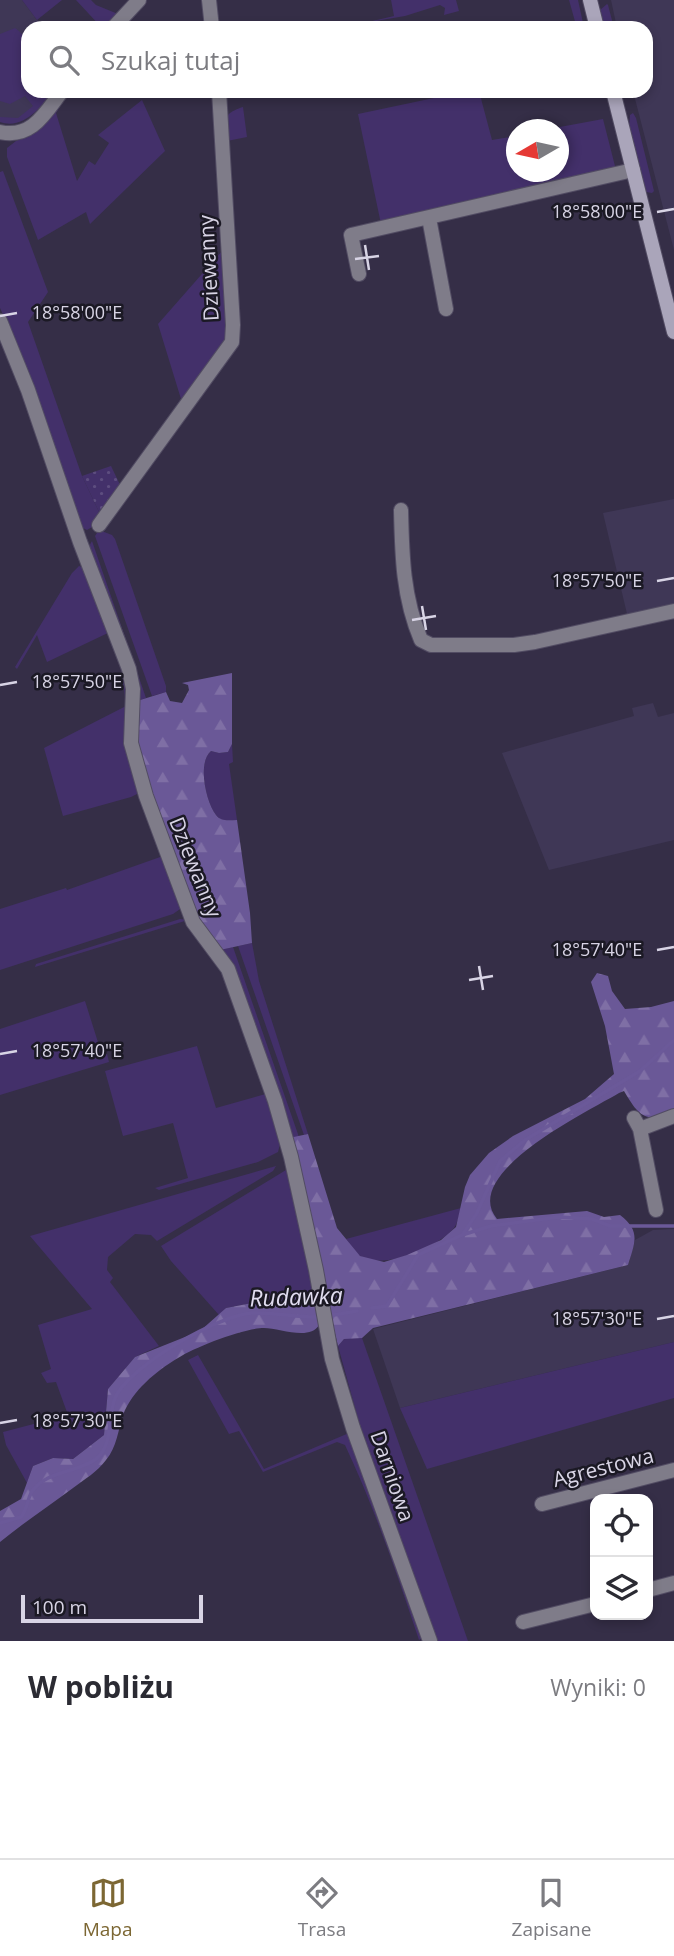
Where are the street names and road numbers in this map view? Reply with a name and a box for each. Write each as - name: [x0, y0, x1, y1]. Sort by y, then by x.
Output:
- street label: Dziewanny: [191, 214, 225, 322]
- street label: Dziewanny: [163, 812, 229, 922]
- street label: Darniowa: [364, 1427, 422, 1525]
- street label: Agrestowa: [550, 1441, 656, 1493]

